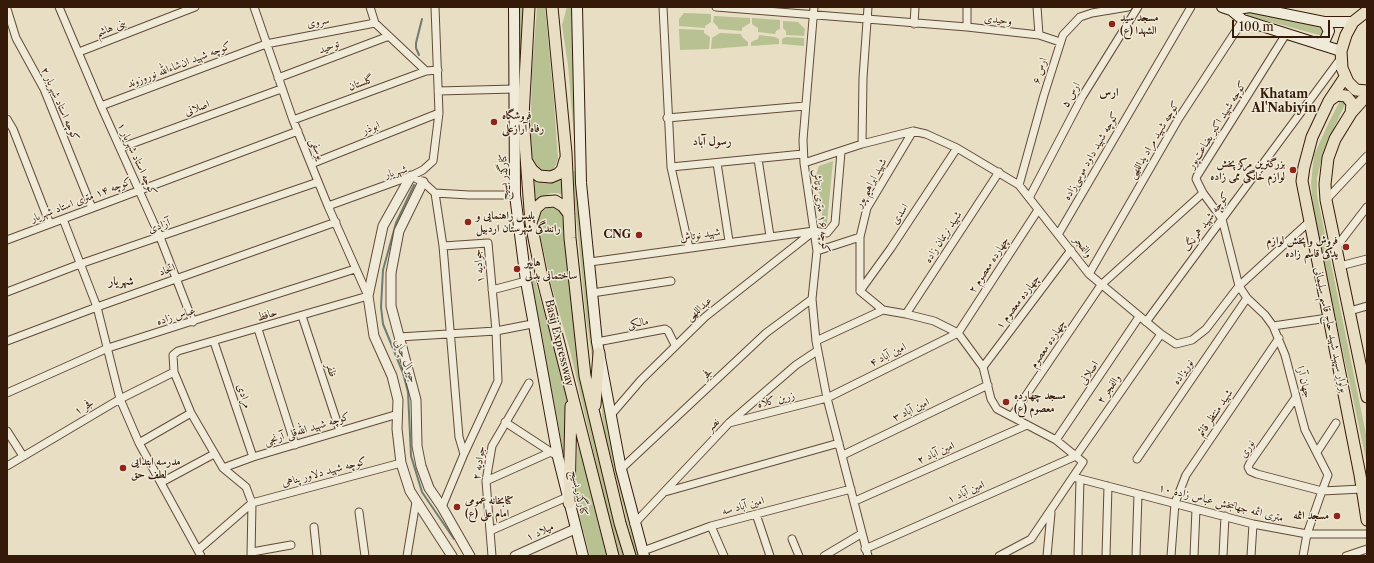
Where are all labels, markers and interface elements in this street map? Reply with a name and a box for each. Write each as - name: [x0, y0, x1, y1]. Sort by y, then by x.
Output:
- place label: مسجد سید الشهدا (ع): [1120, 11, 1158, 37]
- street label: وحیدی: [983, 12, 1013, 28]
- scale bar: [1234, 12, 1332, 38]
- street label: سروی: [306, 13, 330, 31]
- street label: بنی هاشم: [94, 16, 128, 40]
- marker: مسجد سید الشهدا (ع): [1107, 19, 1117, 29]
- text: 100 m: [1239, 19, 1274, 34]
- street label: توحید: [317, 37, 341, 57]
- street label: کوچه شهید ان‌شاءالله نوروزوند: [125, 39, 233, 91]
- street label: ارس ۶: [1030, 56, 1050, 86]
- street label: کوچه استاد شهریار ۲: [38, 65, 82, 143]
- street label: گلستان: [346, 72, 376, 94]
- street label: کوچه شهید اکبر بضاعت‌پور: [1185, 79, 1249, 171]
- street label: ارس ۵: [1059, 80, 1083, 110]
- district label: ارس: [1099, 86, 1119, 100]
- district label: Khatam Al'Nabiyin: [1251, 88, 1317, 116]
- street label: اصلانی: [183, 97, 211, 119]
- street label: کوچه شهید مراد یداللهی: [1126, 99, 1182, 181]
- place label: فروشگاه رفاه آرازعلی: [502, 109, 544, 135]
- street label: کوچه شهید داود موسی‌زاده: [1060, 110, 1122, 202]
- marker: فروشگاه رفاه آرازعلی: [489, 117, 499, 127]
- street label: ابوذر: [360, 119, 382, 137]
- street label: کوچه استاد شهریار ۱: [114, 120, 160, 198]
- district label: رسول آباد: [692, 135, 732, 149]
- street label: یوسفی: [307, 136, 327, 162]
- street label: کنارگذر بسیج: [497, 153, 511, 201]
- street label: شهید ابراهیم پور: [852, 156, 890, 210]
- place label: بزرگترین مرکز پخش لوازم خانگی ممی زاده: [1210, 157, 1285, 183]
- street label: شهریار: [383, 163, 409, 181]
- marker: بزرگترین مرکز پخش لوازم خانگی ممی زاده: [1288, 165, 1298, 175]
- street label: کوچه ۱۶ متری نوتاش: [809, 169, 833, 253]
- street label: کوچه ۱۴ متری استاد شهریار: [29, 175, 133, 225]
- street label: کوچه شهید همرنگ: [1180, 190, 1232, 254]
- street label: اسدی: [888, 201, 912, 227]
- place label: پلیس راهنمایی و رانندگی شهرستان اردبیل: [476, 209, 561, 235]
- street label: شهید نریمان زاده: [921, 209, 965, 265]
- street label: آزادی: [146, 216, 172, 236]
- marker: پلیس راهنمایی و رانندگی شهرستان اردبیل: [463, 217, 473, 227]
- street label: شهید نوتاش: [679, 225, 721, 245]
- place label: CNG: [603, 228, 631, 242]
- marker: CNG: [634, 230, 644, 240]
- street label: چهارده معصوم ۲: [966, 234, 1012, 296]
- street label: والفجر: [1071, 234, 1095, 260]
- place label: فروش و پخش لوازم یدکی قاسم زاده: [1267, 234, 1338, 260]
- marker: فروش و پخش لوازم یدکی قاسم زاده: [1341, 242, 1351, 252]
- street label: جوادیه ۱: [471, 248, 487, 284]
- place label: هایپر ساختمانی بدلی: [525, 256, 577, 282]
- street label: اتحاد: [157, 261, 177, 279]
- marker: هایپر ساختمانی بدلی: [512, 264, 522, 274]
- street label: بولوار سپهبد شهید حاج قاسم سلیمانی: [1311, 266, 1351, 394]
- street label: چهارده معصوم ۱: [993, 272, 1043, 332]
- district label: شهریار: [108, 275, 134, 289]
- street label: عبداللهی: [683, 294, 715, 324]
- street label: Basij Expressway: [542, 298, 576, 388]
- street label: عباس زاده: [155, 304, 197, 328]
- street label: حافظ: [255, 306, 279, 324]
- street label: مالکی: [626, 315, 650, 331]
- street label: چهارده معصوم: [1027, 317, 1069, 371]
- water label: جیرال چایی: [391, 337, 421, 385]
- street label: ۴ امین آباد: [868, 340, 908, 370]
- street label: نوریزاده: [1170, 357, 1196, 387]
- street label: اصلانی: [1076, 359, 1102, 387]
- street label: ظفر: [323, 361, 339, 379]
- street label: فجر: [698, 365, 716, 383]
- street label: جهان آرا: [1294, 365, 1314, 399]
- street label: والفجر ۲: [1094, 372, 1124, 406]
- street label: مرادی: [234, 382, 254, 410]
- street label: شهید منتظر قائم: [1194, 387, 1236, 439]
- street label: زرین کلاه: [756, 389, 796, 411]
- place label: مسجد چهارده معصوم (ع): [1014, 389, 1066, 415]
- street label: ۳ امین آباد: [890, 395, 932, 425]
- street label: فجر ۱: [72, 396, 96, 418]
- marker: مسجد چهارده معصوم (ع): [1001, 397, 1011, 407]
- street label: کوچه شهید الله‌قلی آرنجی: [263, 410, 351, 448]
- street label: نصر: [703, 415, 723, 435]
- street label: نوری: [1236, 438, 1258, 460]
- street label: ۲ امین آباد: [915, 439, 957, 467]
- street label: جوادیه ۲: [470, 445, 488, 481]
- street label: کوچه شهید دلاور پناهی: [280, 454, 368, 490]
- place label: مدرسه ابتدایی لطف حق: [131, 455, 181, 481]
- marker: مدرسه ابتدایی لطف حق: [118, 463, 128, 473]
- street label: کنارگذر بسیج: [567, 469, 591, 517]
- street label: ۱ امین آباد: [945, 478, 987, 506]
- street label: ۱۰ متری ائمه جهانبخش عباس زاده: [1157, 481, 1285, 525]
- place label: کتابخانه عمومی امام علی (ع): [465, 494, 513, 520]
- street label: امین آباد سه: [720, 494, 766, 518]
- marker: کتابخانه عمومی امام علی (ع): [452, 502, 462, 512]
- place label: مسجد ائمه: [1293, 509, 1329, 523]
- marker: مسجد ائمه: [1332, 511, 1342, 521]
- street label: میلاد ۱: [524, 520, 556, 544]

